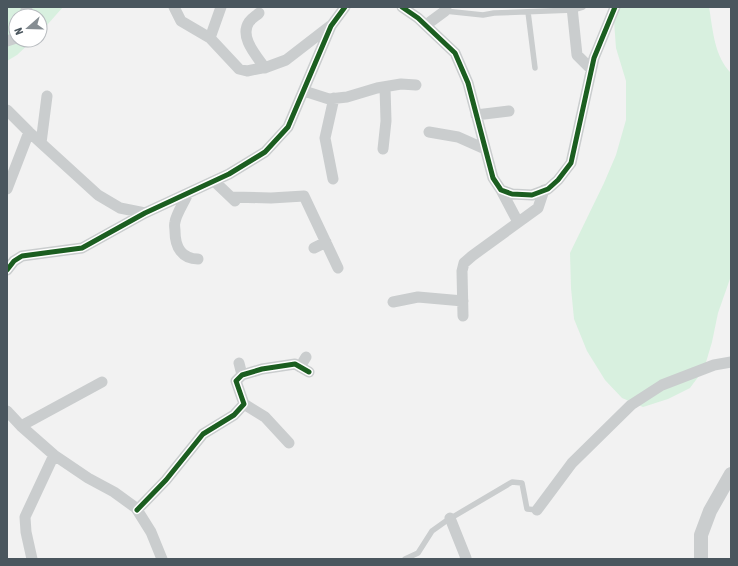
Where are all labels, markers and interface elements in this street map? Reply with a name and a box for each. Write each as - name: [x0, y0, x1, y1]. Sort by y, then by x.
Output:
- north arrow: [8, 8, 48, 48]
- text: N: [12, 26, 25, 37]

